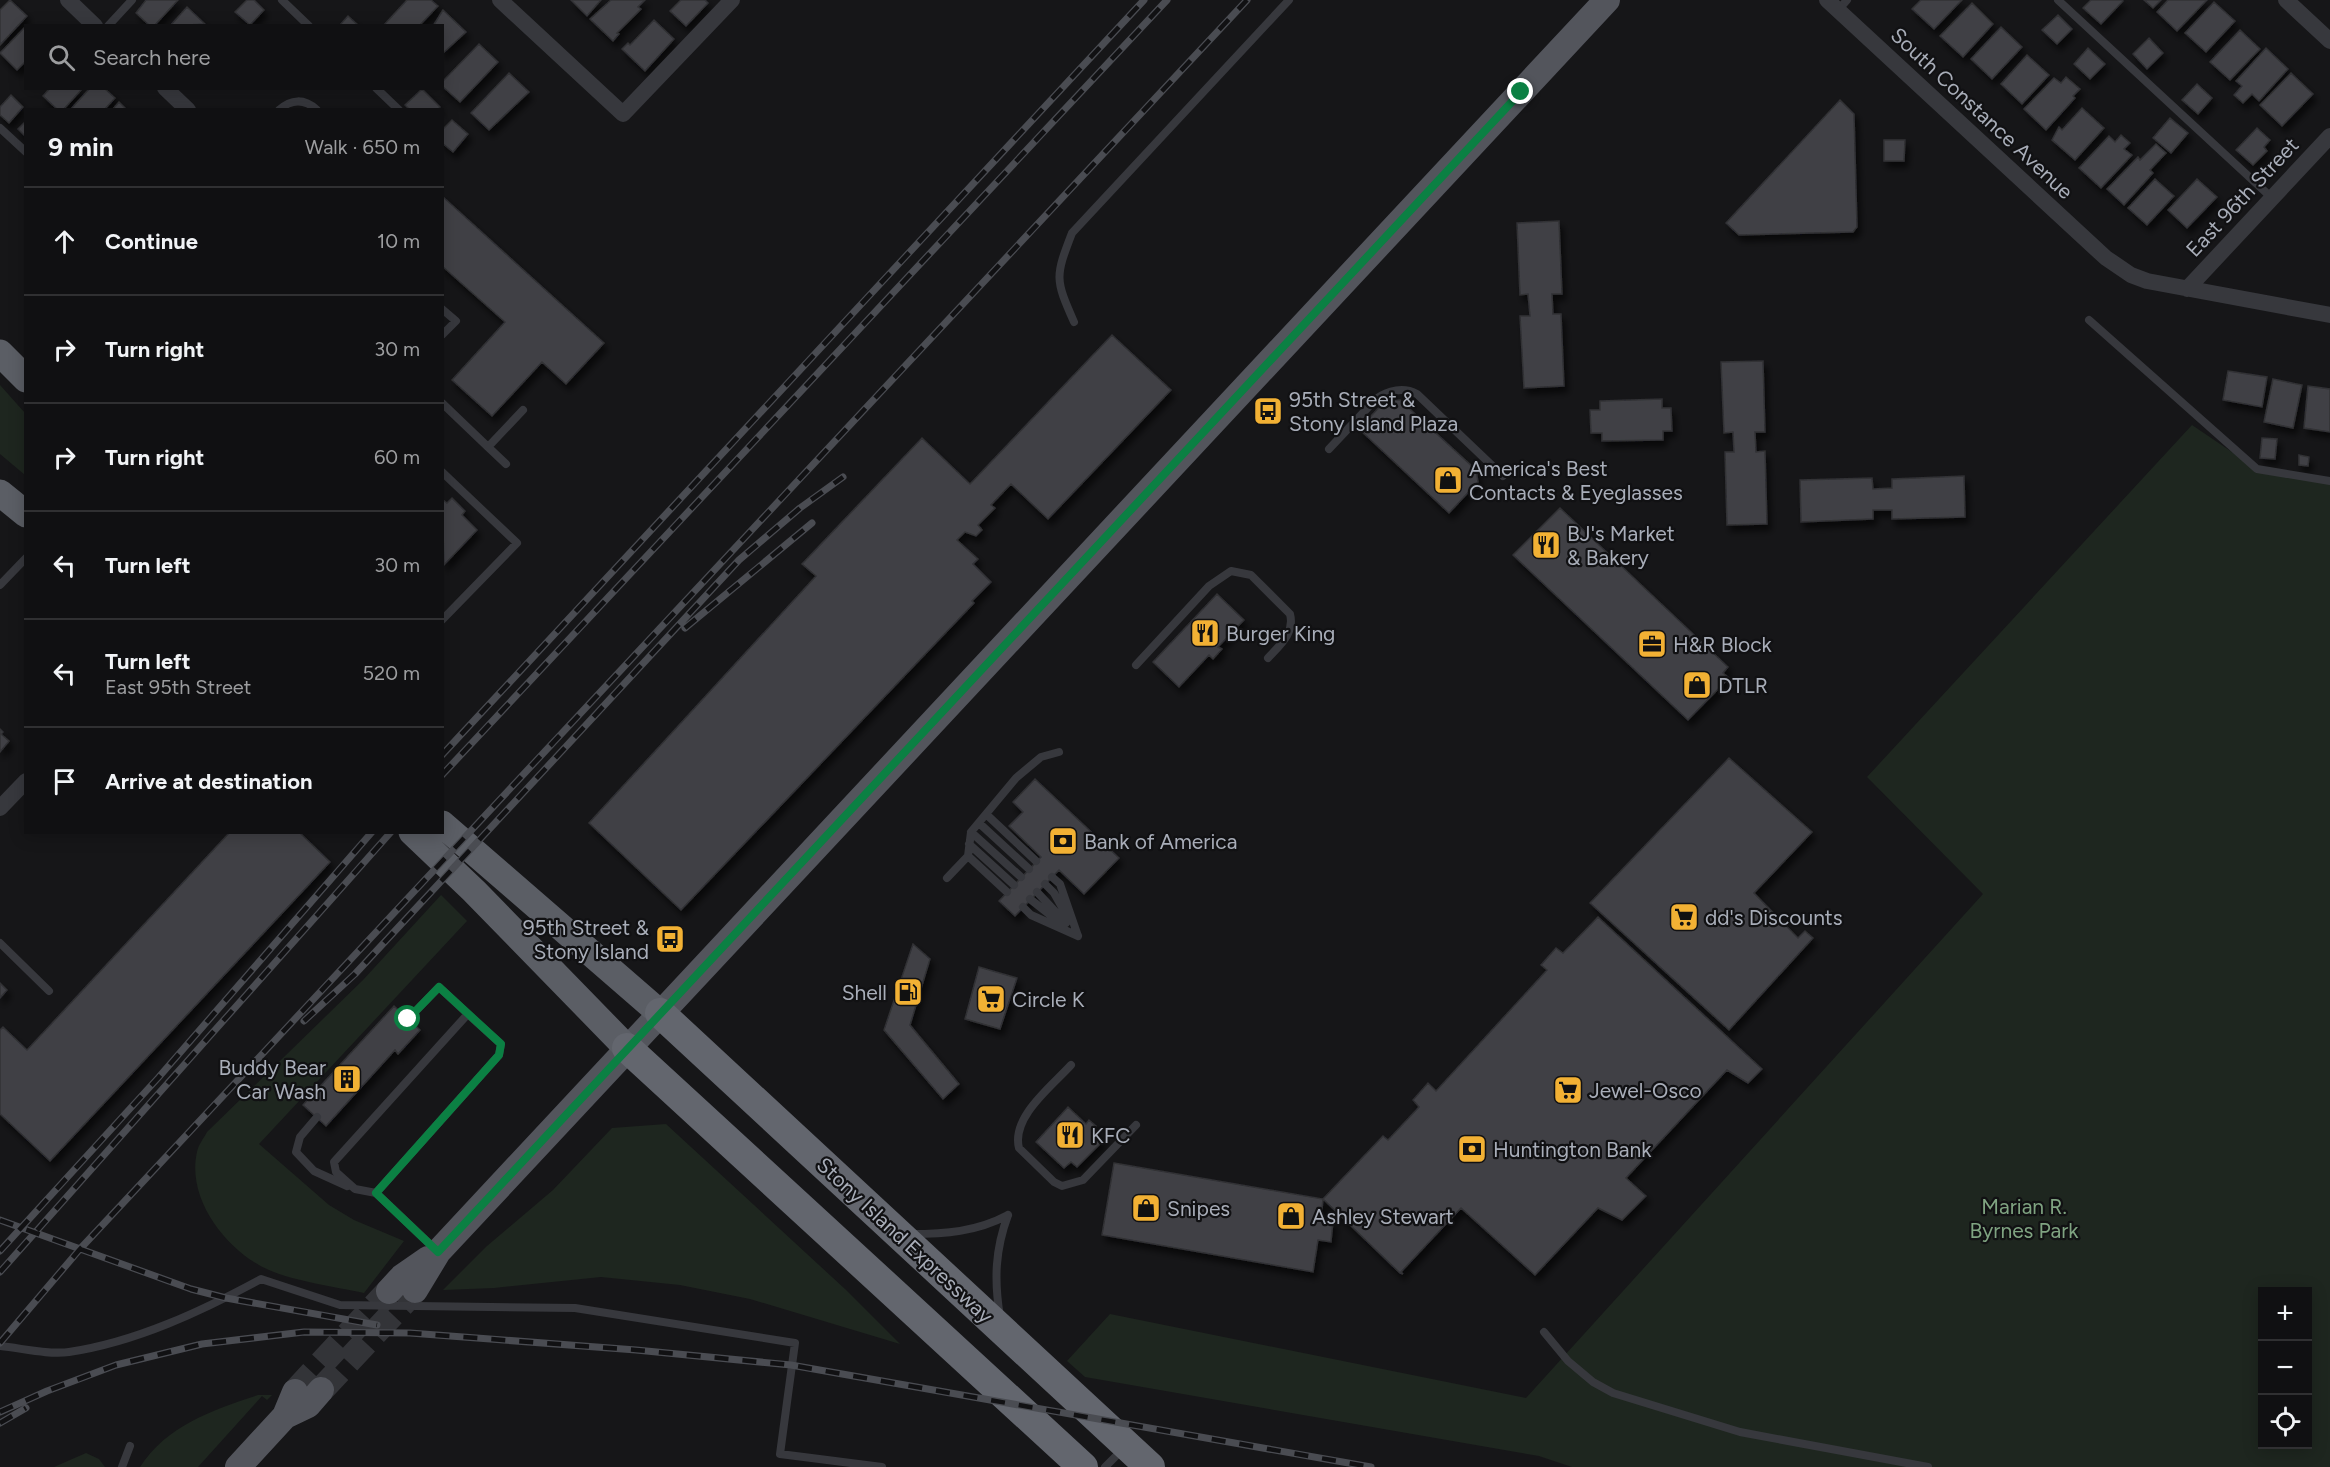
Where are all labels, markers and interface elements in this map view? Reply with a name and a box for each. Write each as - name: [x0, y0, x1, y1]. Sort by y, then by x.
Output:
- street label: South Constance Avenue: [1886, 22, 2078, 204]
- search box: [24, 24, 444, 90]
- icon: search: [45, 41, 78, 74]
- text: Search here: [93, 44, 211, 71]
- route end: [1507, 78, 1533, 104]
- text: 9 min: [48, 131, 114, 163]
- street label: East 96th Street: [2181, 132, 2304, 262]
- text: Walk · 650 m: [305, 135, 420, 159]
- icon: ahead: [48, 225, 81, 258]
- text: Continue: [105, 228, 198, 255]
- text: 10 m: [377, 229, 420, 253]
- icon: right: [48, 333, 81, 366]
- text: Turn right: [105, 336, 204, 363]
- text: 30 m: [374, 337, 420, 361]
- place label: 95th Street & Stony Island Plaza: [1289, 387, 1458, 436]
- bus stop icon: 95th Street & Stony Island Plaza: [1252, 395, 1284, 427]
- icon: right: [48, 441, 81, 474]
- text: Turn right: [105, 444, 204, 471]
- text: 60 m: [374, 445, 420, 469]
- place label: America's Best Contacts & Eyeglasses: [1469, 456, 1683, 505]
- shop icon: America's Best Contacts & Eyeglasses: [1432, 464, 1464, 496]
- place label: BJ's Market & Bakery: [1567, 521, 1675, 570]
- restaurant icon: BJ's Market & Bakery: [1530, 529, 1562, 561]
- icon: left: [48, 549, 81, 582]
- text: Turn left: [105, 552, 191, 579]
- text: 30 m: [374, 553, 420, 577]
- restaurant icon: Burger King: [1189, 617, 1221, 649]
- place label: Burger King: [1226, 621, 1335, 646]
- office icon: H&R Block: [1636, 628, 1668, 660]
- place label: H&R Block: [1673, 632, 1773, 657]
- text: Turn left: [105, 648, 191, 675]
- icon: left: [48, 657, 81, 690]
- text: 520 m: [363, 661, 420, 685]
- shop icon: DTLR: [1681, 669, 1713, 701]
- place label: DTLR: [1718, 673, 1768, 698]
- text: East 95th Street: [105, 675, 251, 699]
- icon: arrive: [48, 765, 81, 798]
- text: Arrive at destination: [105, 768, 313, 795]
- bank icon: Bank of America: [1047, 825, 1079, 857]
- place label: Bank of America: [1084, 829, 1237, 854]
- supermarket icon: dd's Discounts: [1668, 901, 1700, 933]
- place label: dd's Discounts: [1705, 905, 1843, 930]
- place label: 95th Street & Stony Island: [523, 915, 649, 964]
- bus stop icon: 95th Street & Stony Island: [654, 923, 686, 955]
- fuel station icon: Shell: [892, 976, 924, 1008]
- place label: Shell: [842, 980, 887, 1005]
- supermarket icon: Circle K: [975, 983, 1007, 1015]
- place label: Circle K: [1012, 987, 1085, 1012]
- route start: [394, 1005, 420, 1031]
- place label: Buddy Bear Car Wash: [219, 1055, 326, 1104]
- building icon: Buddy Bear Car Wash: [331, 1063, 363, 1095]
- supermarket icon: Jewel-Osco: [1552, 1074, 1584, 1106]
- place label: Jewel-Osco: [1589, 1078, 1702, 1103]
- restaurant icon: KFC: [1054, 1119, 1086, 1151]
- place label: KFC: [1091, 1123, 1130, 1148]
- bank icon: Huntington Bank: [1456, 1133, 1488, 1165]
- place label: Huntington Bank: [1493, 1137, 1652, 1162]
- street label: Stony Island Expressway: [812, 1152, 998, 1328]
- shop icon: Snipes: [1130, 1192, 1162, 1224]
- park label: Marian R. Byrnes Park: [1969, 1194, 2079, 1243]
- place label: Snipes: [1167, 1196, 1230, 1221]
- shop icon: Ashley Stewart: [1275, 1200, 1307, 1232]
- place label: Ashley Stewart: [1312, 1204, 1454, 1229]
- map controls: [2258, 1287, 2312, 1449]
- button: +: [2258, 1287, 2312, 1341]
- button: −: [2258, 1341, 2312, 1395]
- button: locate: [2258, 1395, 2312, 1449]

